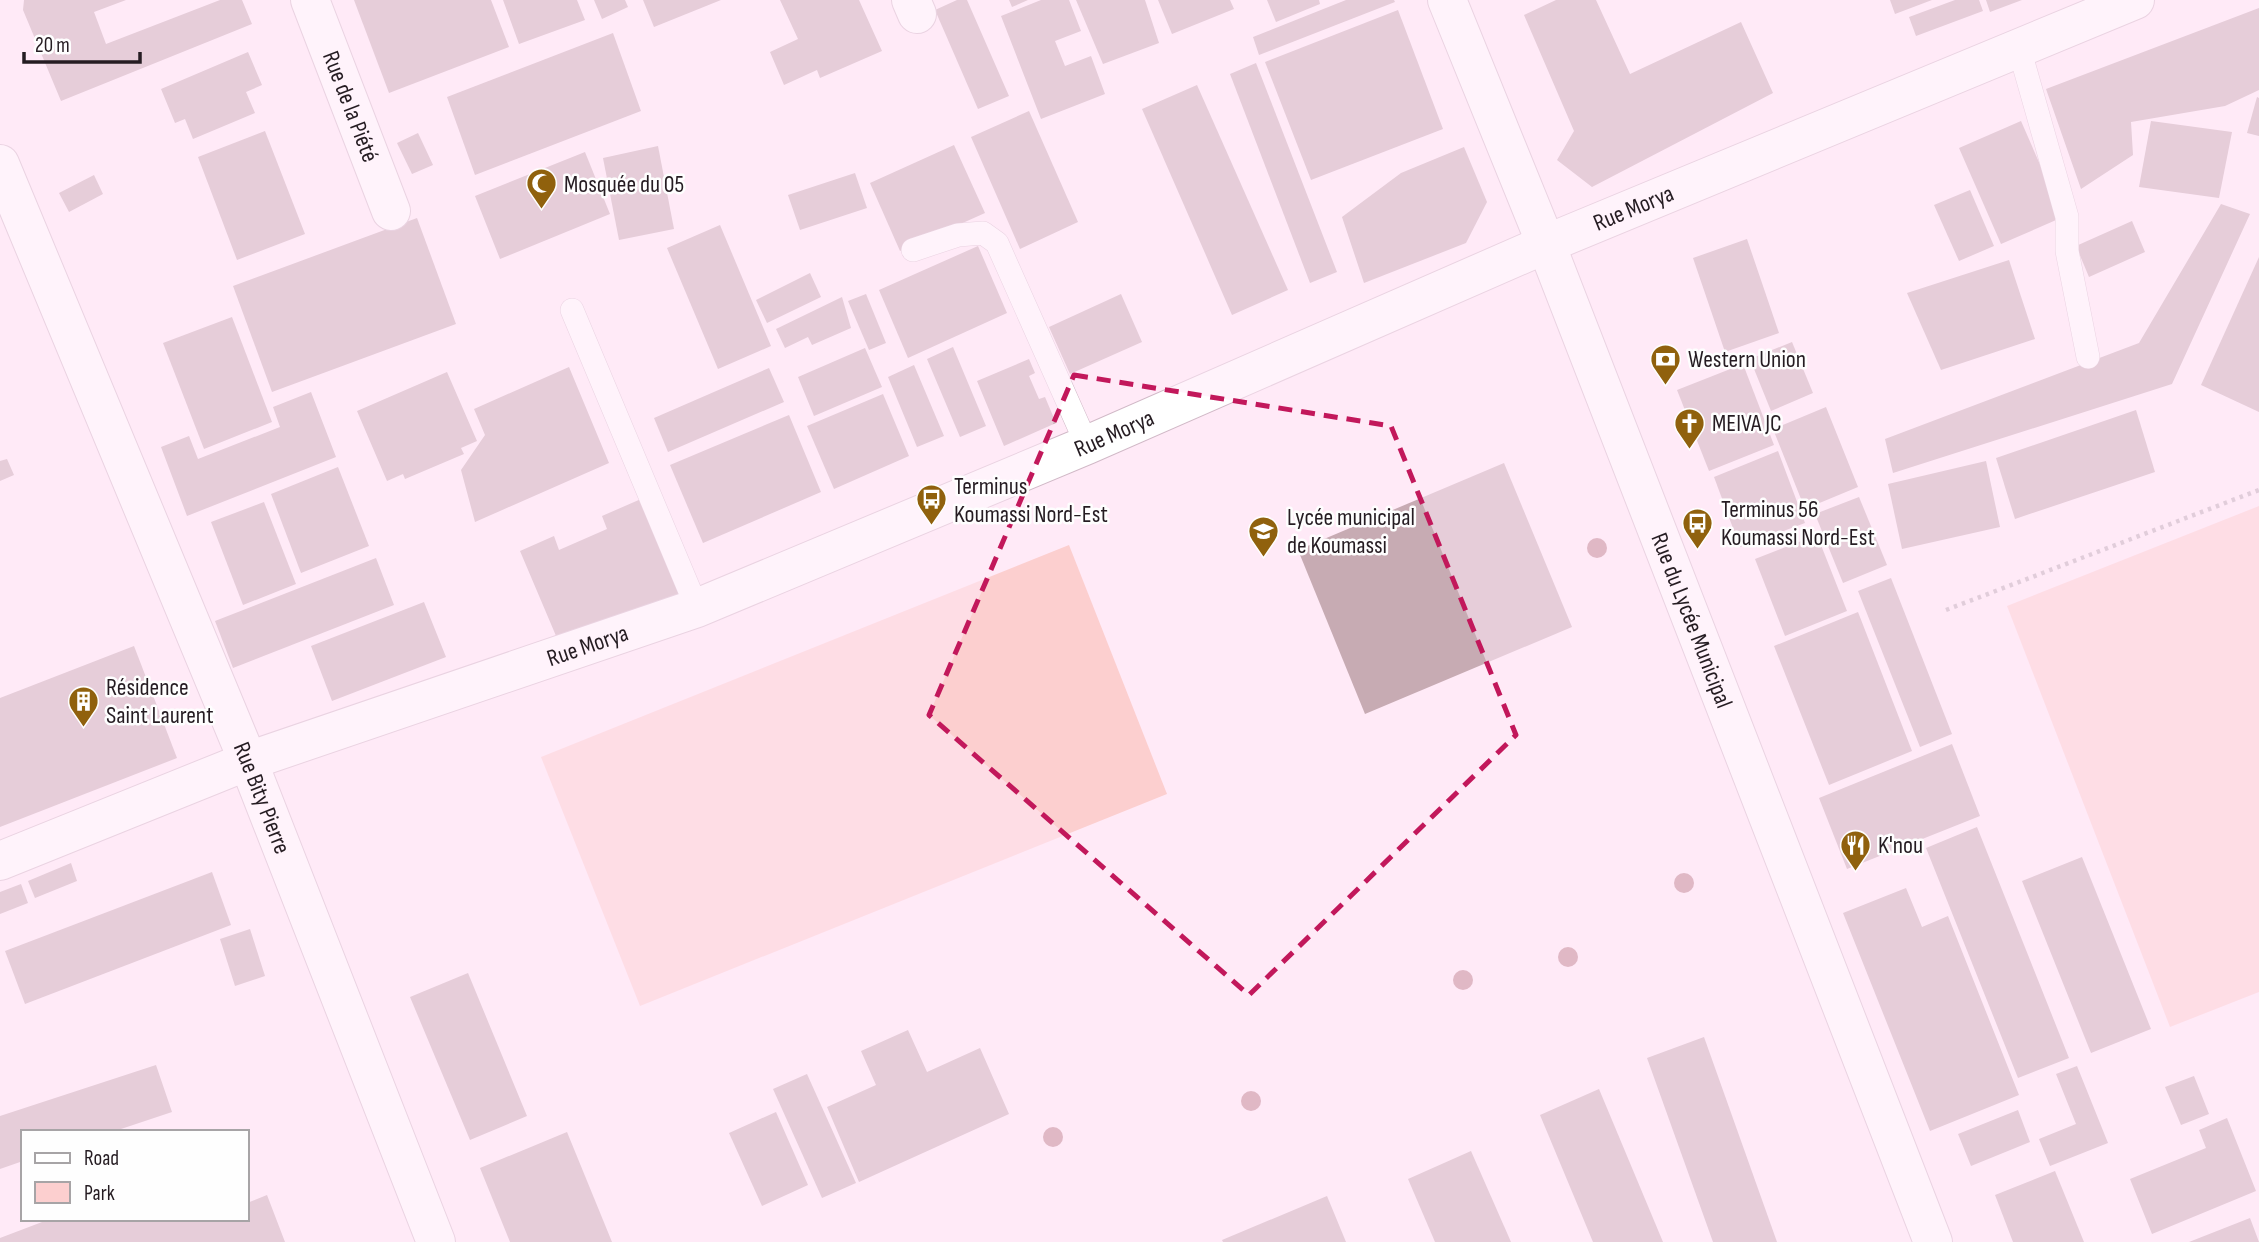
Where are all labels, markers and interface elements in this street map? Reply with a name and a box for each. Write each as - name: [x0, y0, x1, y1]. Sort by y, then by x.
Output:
- scale bar: [24, 21, 140, 65]
- text: 20 m: [35, 33, 70, 58]
- street label: Rue de la Piété: [316, 47, 385, 166]
- mosque icon: Mosquée du 05: [524, 167, 558, 211]
- place label: Mosquée du 05: [564, 170, 684, 199]
- street label: Rue Morya: [1589, 179, 1678, 238]
- bank icon: Western Union: [1648, 342, 1682, 386]
- place label: Western Union: [1688, 345, 1806, 374]
- street label: Rue Morya: [1070, 403, 1159, 464]
- church icon: MEIVA JC: [1672, 406, 1706, 450]
- place label: MEIVA JC: [1712, 409, 1782, 438]
- place label: Terminus Koumassi Nord-Est: [954, 472, 1108, 529]
- bus stop icon: Terminus Koumassi Nord-Est: [914, 483, 948, 527]
- place label: Terminus 56 Koumassi Nord-Est: [1721, 495, 1875, 552]
- place label: Lycée municipal de Koumassi: [1287, 503, 1415, 560]
- bus stop icon: Terminus 56 Koumassi Nord-Est: [1681, 506, 1715, 550]
- school or university icon: Lycée municipal de Koumassi: [1247, 514, 1281, 558]
- street label: Rue du Lycée Municipal: [1644, 529, 1739, 712]
- street label: Rue Morya: [543, 619, 632, 673]
- place label: Résidence Saint Laurent: [106, 673, 214, 730]
- building icon: Résidence Saint Laurent: [66, 684, 100, 728]
- street label: Rue Bity Pierre: [227, 738, 297, 858]
- restaurant icon: K'nou: [1838, 828, 1872, 872]
- place label: K'nou: [1878, 831, 1923, 860]
- legend: [21, 1130, 248, 1221]
- text: Road: [84, 1146, 119, 1171]
- text: Park: [84, 1181, 115, 1206]

